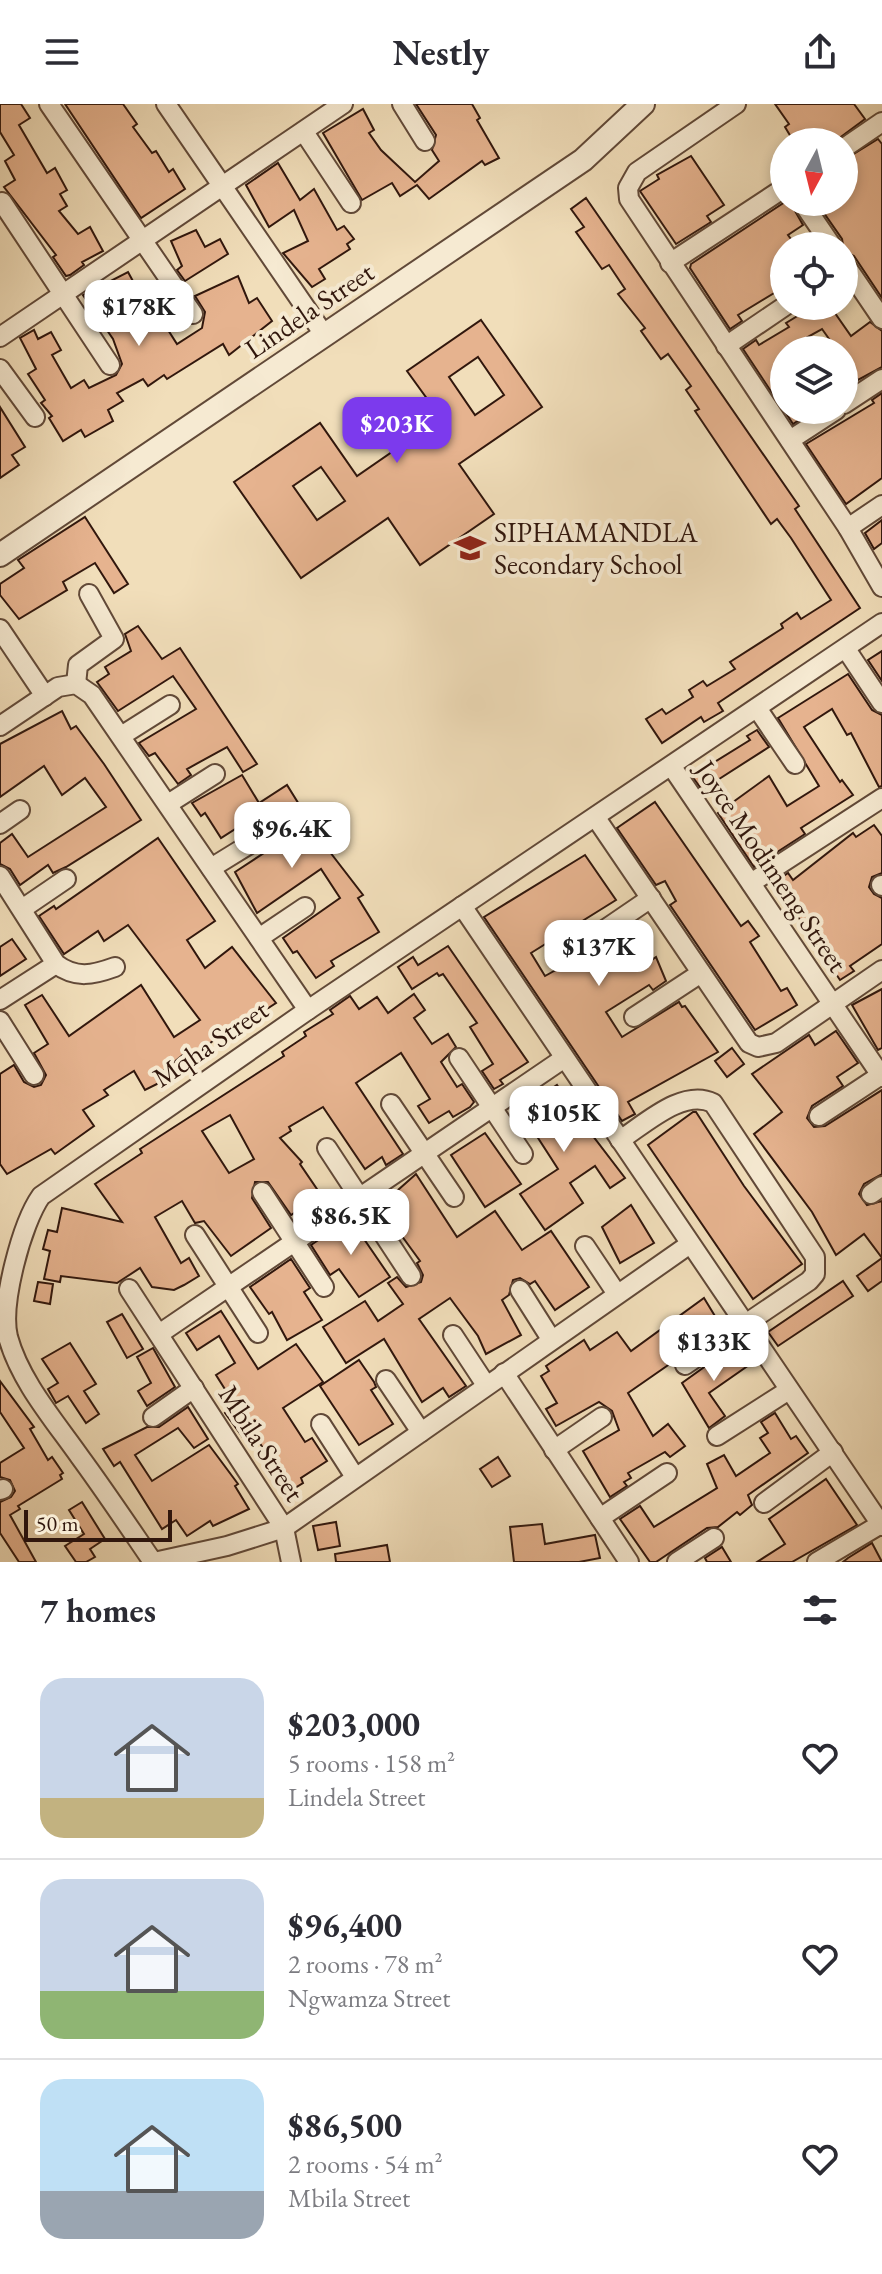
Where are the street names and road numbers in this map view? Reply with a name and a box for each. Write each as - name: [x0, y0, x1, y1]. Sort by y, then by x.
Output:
- street label: Lindela Street: [238, 254, 381, 366]
- street label: Joyce Modimeng Street: [687, 751, 856, 979]
- street label: Mqha Street: [145, 991, 275, 1095]
- street label: Mbila Street: [211, 1378, 313, 1508]

